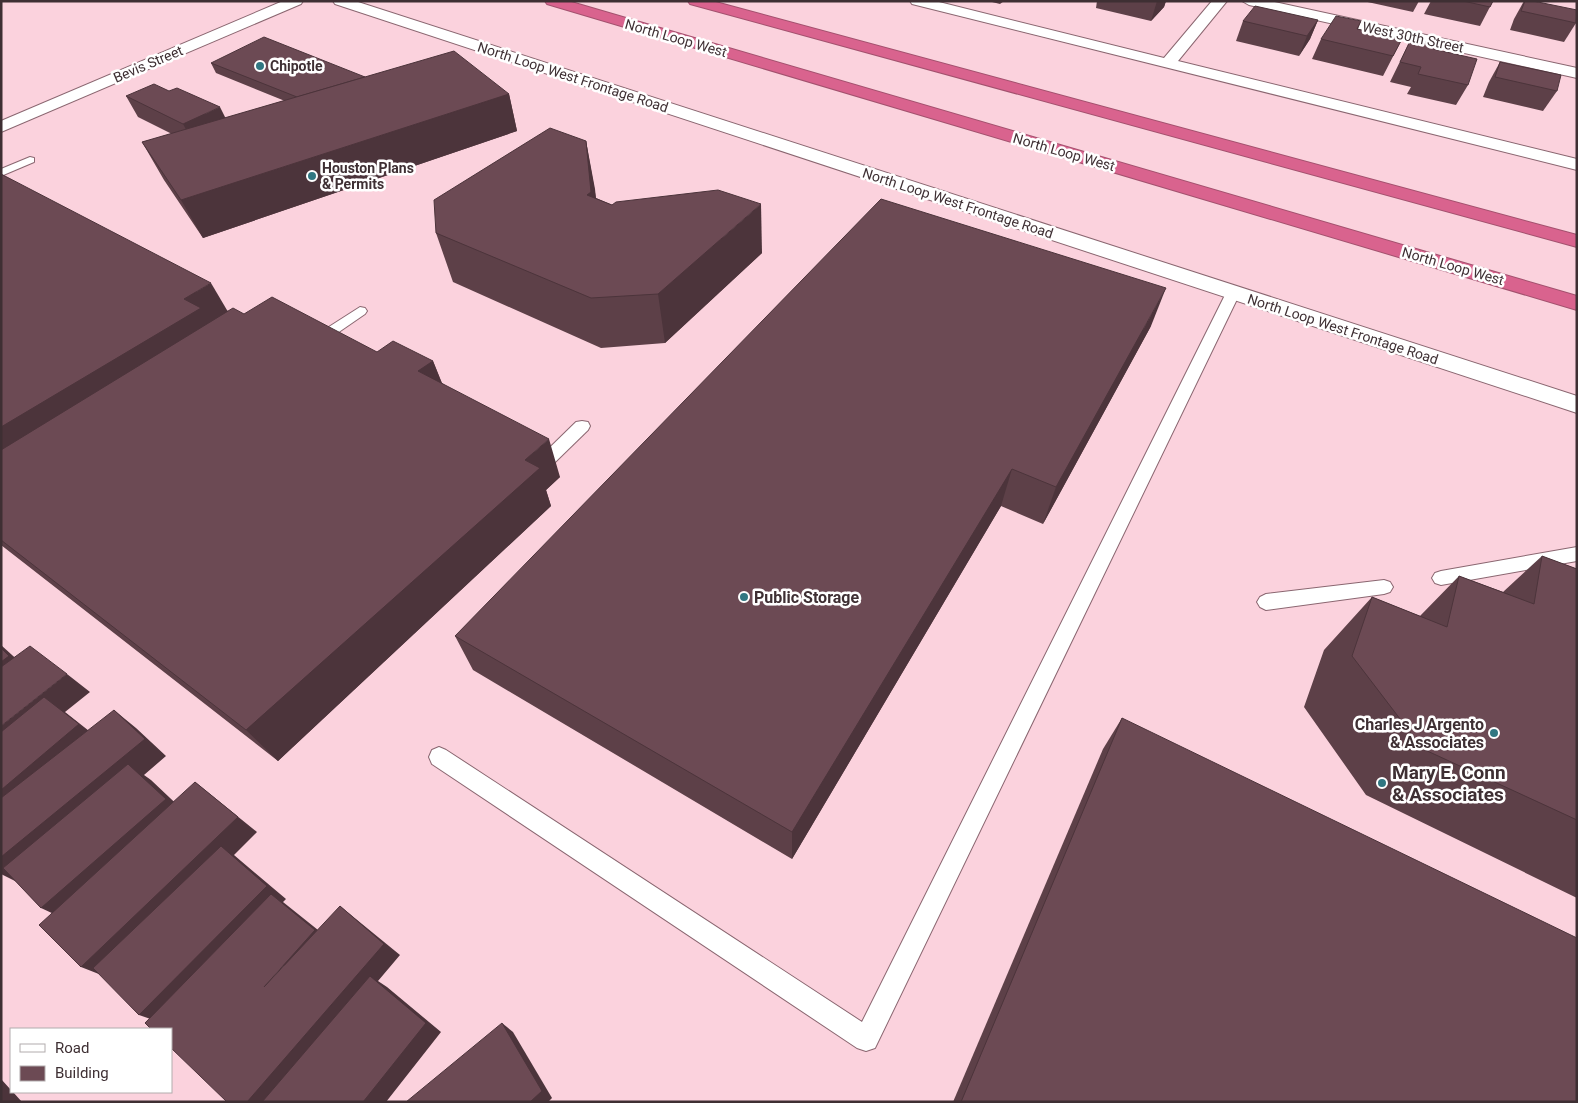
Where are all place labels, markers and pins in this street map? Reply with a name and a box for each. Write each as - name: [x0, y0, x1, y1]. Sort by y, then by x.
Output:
- place label: Chipotle: [270, 58, 323, 74]
- marker: Chipotle: [254, 60, 266, 72]
- place label: Houston Plans & Permits: [322, 160, 414, 192]
- marker: Houston Plans & Permits: [306, 170, 318, 182]
- place label: Public Storage: [754, 588, 859, 607]
- marker: Public Storage: [738, 591, 750, 603]
- place label: Charles J Argento & Associates: [1355, 715, 1484, 752]
- marker: Charles J Argento & Associates: [1488, 727, 1500, 739]
- place label: Mary E. Conn & Associates: [1392, 761, 1506, 806]
- marker: Mary E. Conn & Associates: [1376, 777, 1388, 789]

